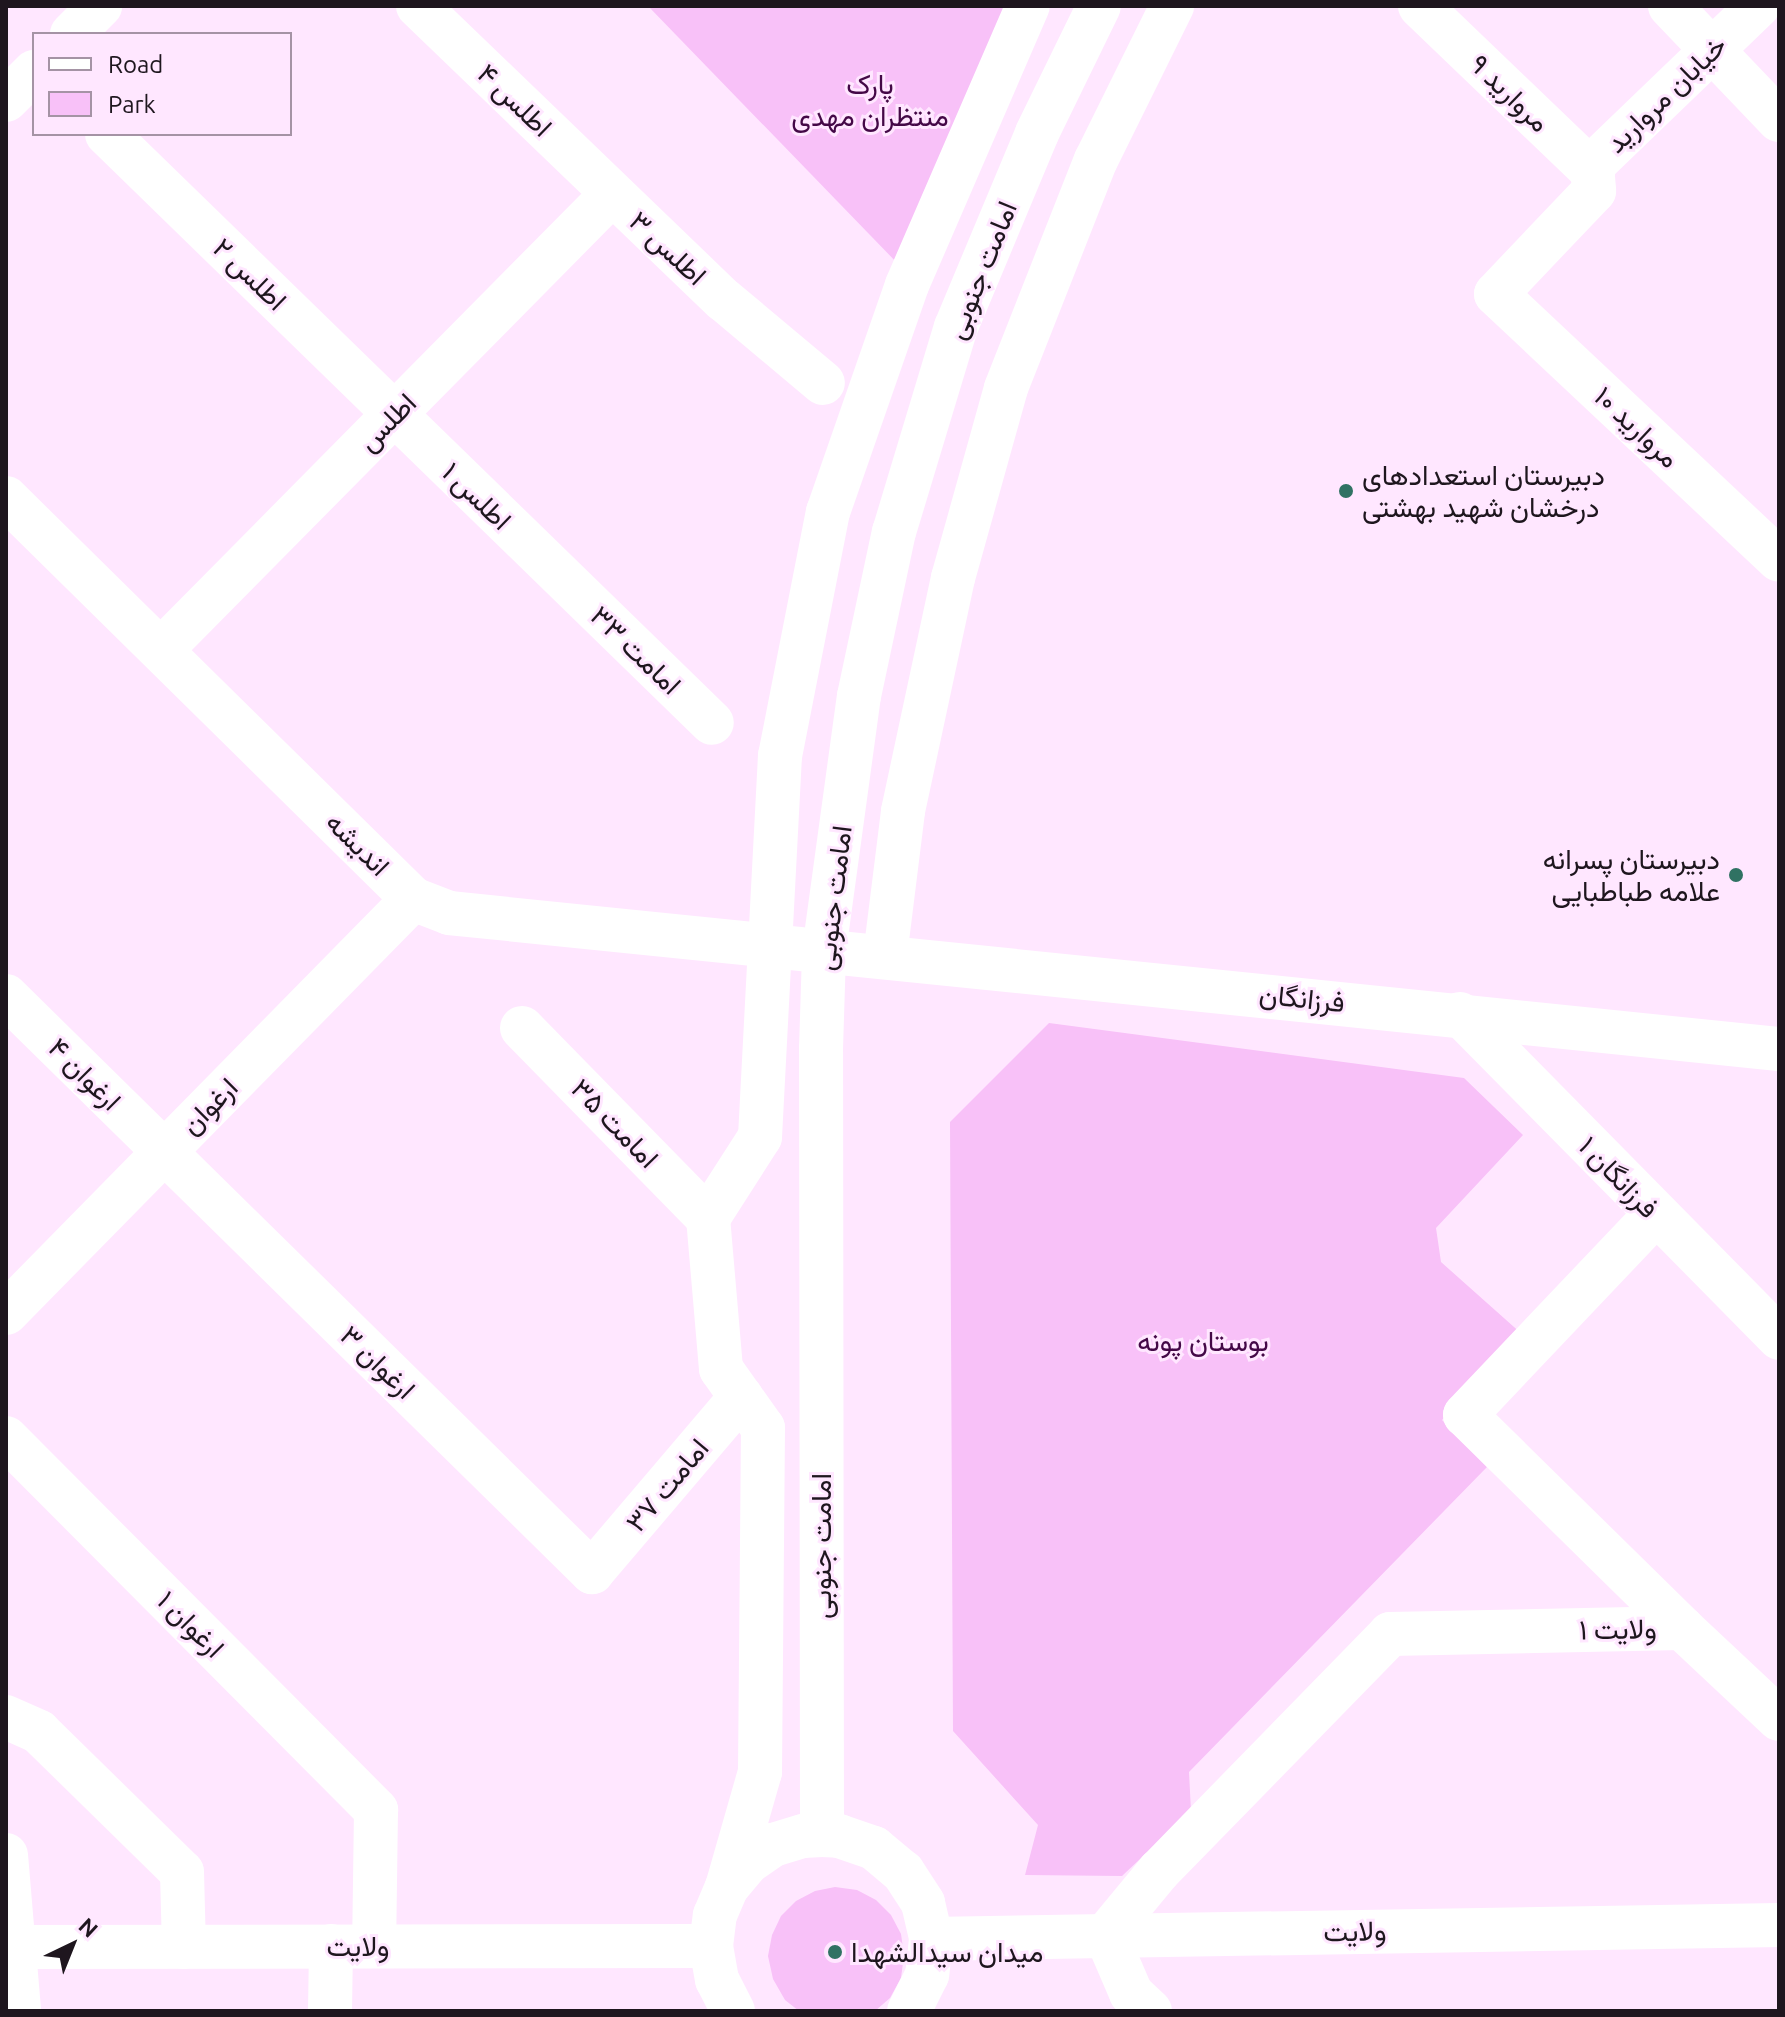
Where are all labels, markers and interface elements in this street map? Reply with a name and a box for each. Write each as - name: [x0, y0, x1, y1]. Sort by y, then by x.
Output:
- street label: خیابان مروارید: [1599, 28, 1733, 160]
- legend: [32, 32, 292, 136]
- street label: مروارید ۹: [1463, 47, 1557, 139]
- text: Road: [108, 51, 163, 78]
- street label: اطلس ۴: [471, 56, 559, 144]
- park label: پارک منتظران مهدی: [791, 67, 949, 133]
- text: Park: [108, 91, 156, 118]
- street label: امامت جنوبی: [938, 196, 1024, 344]
- street label: اطلس ۳: [622, 204, 714, 292]
- street label: اطلس ۲: [206, 231, 294, 317]
- street label: مروارید ۱۰: [1588, 379, 1686, 475]
- street label: اطلس: [351, 386, 423, 458]
- street label: اطلس ۱: [436, 455, 518, 537]
- place label: دبیرستان استعدادهای درخشان شهید بهشتی: [1362, 458, 1605, 524]
- marker: دبیرستان استعدادهای درخشان شهید بهشتی: [1337, 482, 1355, 500]
- street label: امامت ۳۳: [584, 599, 688, 701]
- street label: اندیشه: [319, 805, 397, 883]
- street label: امامت جنوبی: [807, 824, 859, 972]
- place label: دبیرستان پسرانه علامه طباطبایی: [1543, 842, 1720, 908]
- marker: دبیرستان پسرانه علامه طباطبایی: [1727, 866, 1745, 884]
- street label: فرزانگان: [1258, 977, 1346, 1019]
- street label: ارغوان ۴: [42, 1031, 128, 1117]
- street label: ارغوان: [174, 1071, 244, 1141]
- street label: امامت ۳۵: [564, 1071, 666, 1175]
- street label: فرزانگان ۱: [1572, 1129, 1666, 1225]
- street label: ارغوان ۳: [334, 1318, 422, 1406]
- park label: بوستان پونه: [1137, 1324, 1269, 1358]
- street label: امامت ۳۷: [618, 1432, 716, 1538]
- street label: امامت جنوبی: [804, 1473, 838, 1619]
- street label: ارغوان ۱: [151, 1584, 231, 1664]
- street label: ولایت ۱: [1579, 1612, 1657, 1646]
- north arrow: [32, 1905, 112, 1985]
- text: N: [74, 1912, 103, 1942]
- street label: ولایت: [1323, 1914, 1387, 1948]
- street label: ولایت: [326, 1929, 390, 1963]
- place label: میدان سیدالشهدا: [851, 1935, 1043, 1969]
- marker: میدان سیدالشهدا: [826, 1943, 844, 1961]

